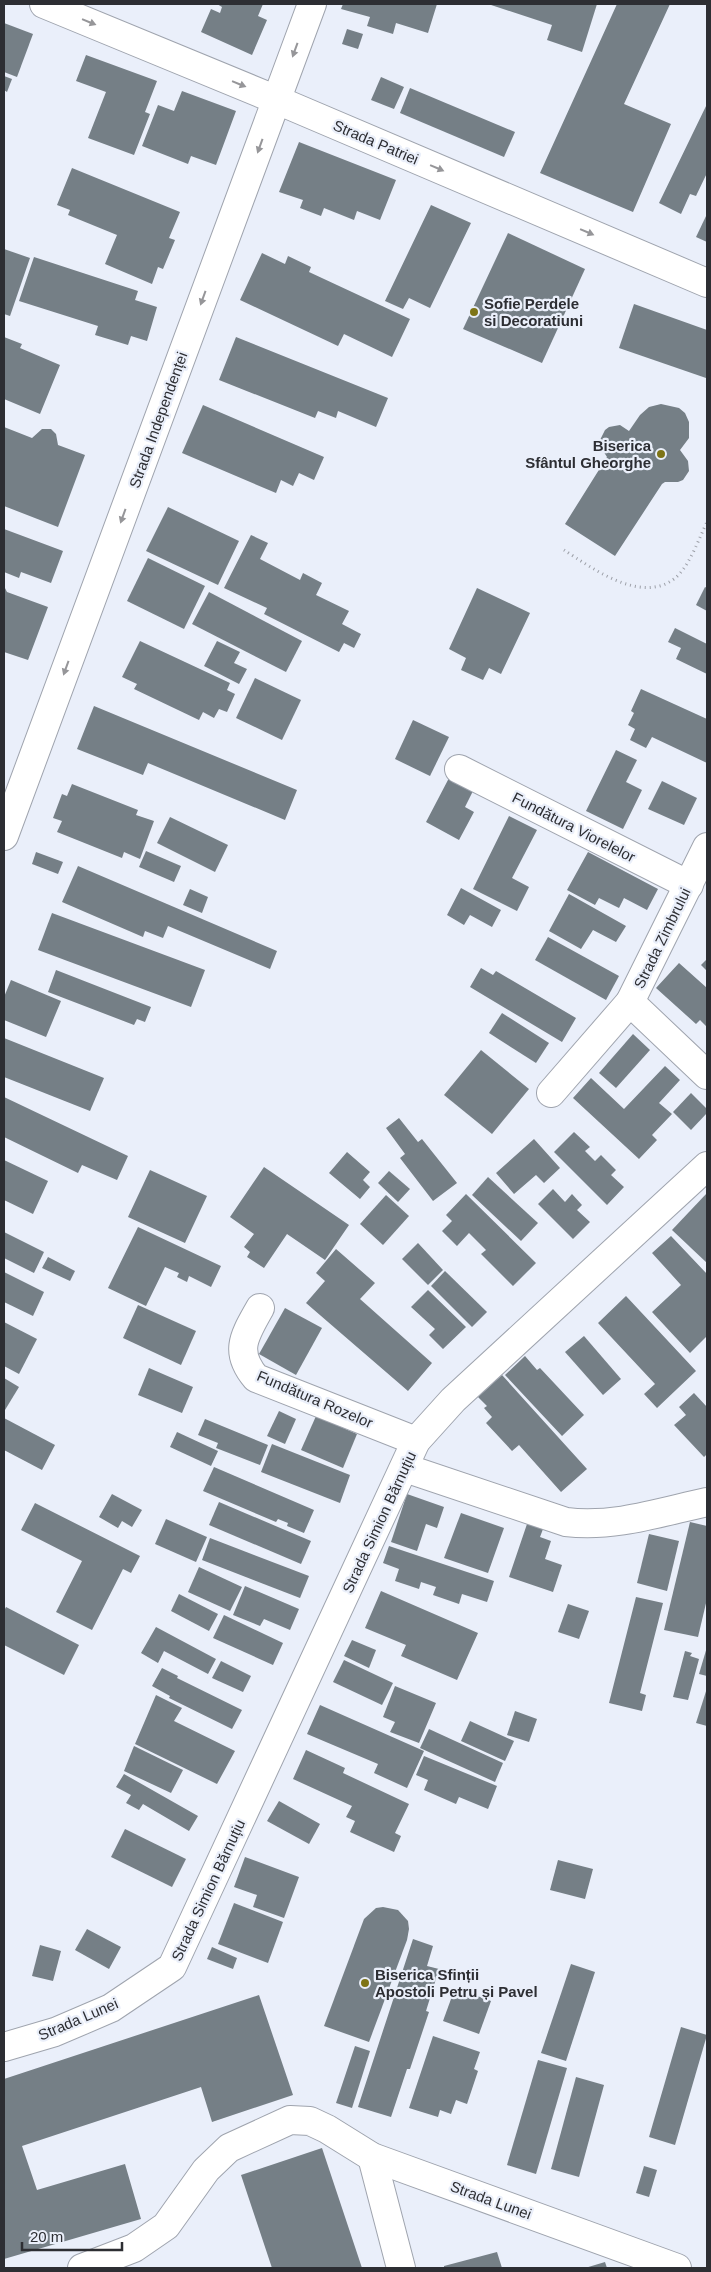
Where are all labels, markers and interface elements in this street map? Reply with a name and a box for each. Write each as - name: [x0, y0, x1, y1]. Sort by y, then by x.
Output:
- one-way arrow: [82, 19, 96, 27]
- one-way arrow: [291, 42, 298, 57]
- one-way arrow: [232, 81, 246, 89]
- street label: Strada Patriei: [331, 116, 421, 168]
- one-way arrow: [256, 138, 263, 153]
- one-way arrow: [430, 164, 445, 172]
- one-way arrow: [580, 228, 594, 236]
- one-way arrow: [199, 291, 207, 305]
- place label: Sofie Perdele si Decoratiuni: [484, 295, 583, 329]
- marker: Sofie Perdele si Decoratiuni: [468, 306, 480, 318]
- street label: Strada Independenței: [125, 350, 191, 490]
- place label: Biserica Sfântul Gheorghe: [525, 437, 652, 471]
- marker: Biserica Sfântul Gheorghe: [655, 448, 667, 460]
- one-way arrow: [119, 509, 127, 524]
- one-way arrow: [62, 661, 70, 676]
- street label: Fundătura Viorelelor: [510, 789, 638, 865]
- street label: Strada Zimbrului: [630, 885, 694, 991]
- street label: Fundătura Rozelor: [254, 1367, 376, 1431]
- street label: Strada Simion Bărnuțiu: [339, 1449, 419, 1595]
- street label: Strada Simion Bărnuțiu: [168, 1817, 248, 1963]
- place label: Biserica Sfinții Apostoli Petru și Pavel: [375, 1966, 538, 2000]
- marker: Biserica Sfinții Apostoli Petru și Pavel: [359, 1977, 371, 1989]
- street label: Strada Lunei: [36, 1995, 120, 2043]
- street label: Strada Lunei: [448, 2177, 534, 2223]
- scale bar: [22, 2220, 122, 2252]
- text: 20 m: [30, 2228, 63, 2245]

